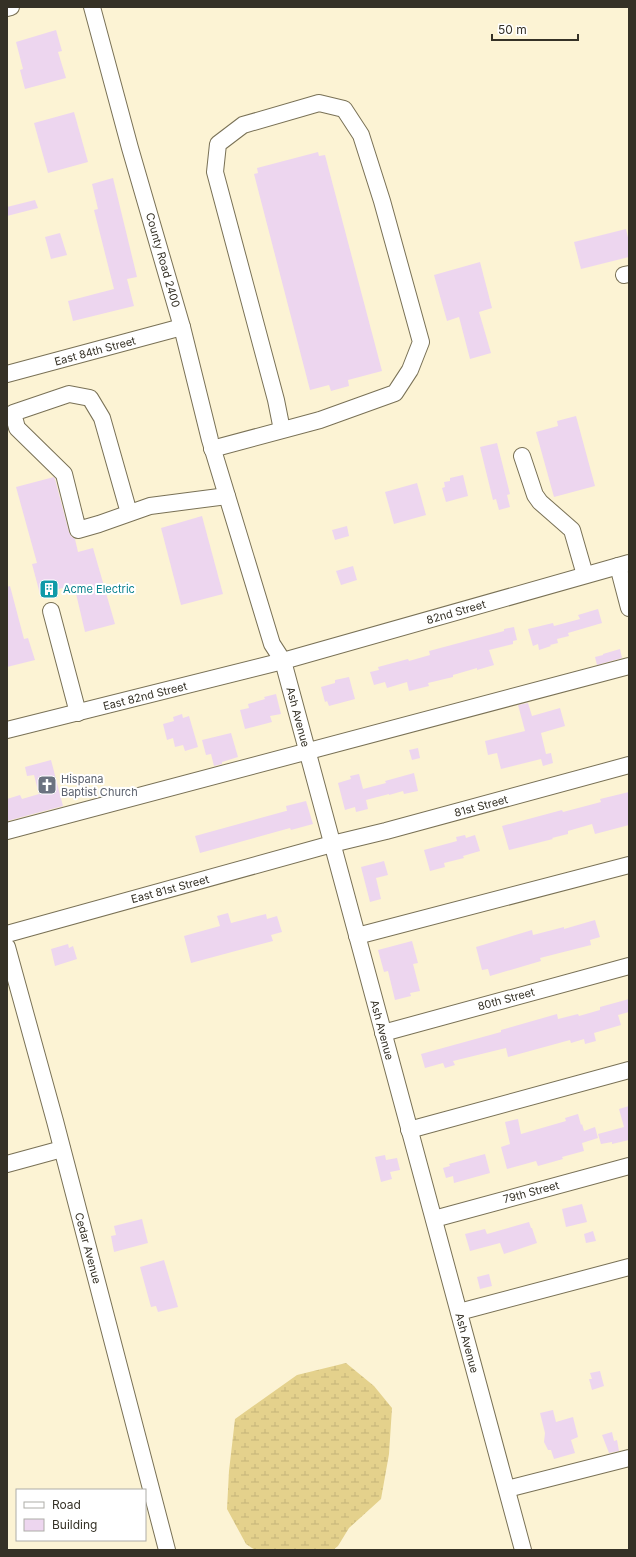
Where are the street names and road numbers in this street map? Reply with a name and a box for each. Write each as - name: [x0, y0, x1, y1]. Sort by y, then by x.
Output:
- street label: County Road 2400: [143, 211, 183, 309]
- street label: East 84th Street: [53, 333, 137, 369]
- street label: 82nd Street: [425, 597, 488, 627]
- street label: East 82nd Street: [102, 679, 189, 713]
- street label: Ash Avenue: [283, 685, 313, 749]
- street label: 81st Street: [453, 792, 510, 820]
- street label: East 81st Street: [129, 872, 211, 906]
- street label: 80th Street: [476, 985, 536, 1013]
- street label: Ash Avenue: [367, 998, 397, 1062]
- street label: 79th Street: [501, 1178, 561, 1206]
- street label: Cedar Avenue: [72, 1211, 104, 1285]
- street label: Ash Avenue: [452, 1311, 482, 1375]

